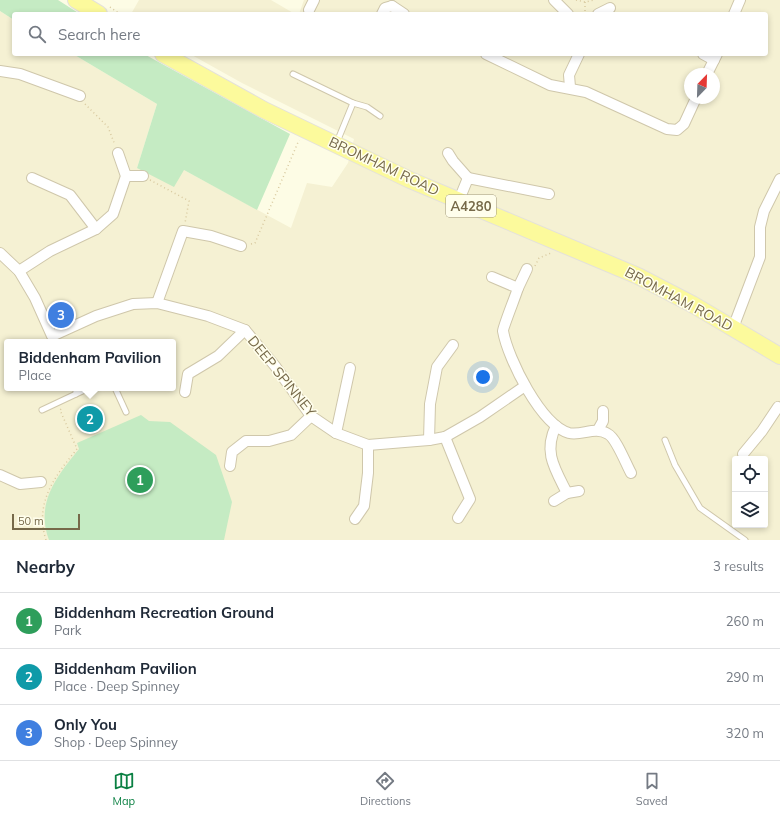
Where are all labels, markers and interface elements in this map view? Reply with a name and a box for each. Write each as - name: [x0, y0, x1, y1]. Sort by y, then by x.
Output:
- search box: [12, 12, 768, 56]
- icon: search: [26, 23, 48, 45]
- text: Search here: [58, 25, 140, 44]
- north arrow: [684, 68, 720, 104]
- street label: BROMHAM ROAD: [326, 133, 442, 199]
- road number: A4280: [446, 195, 496, 217]
- street label: BROMHAM ROAD: [622, 263, 736, 335]
- pin: 3: [48, 300, 74, 330]
- street label: DEEP SPINNEY: [244, 332, 320, 420]
- popup: [4, 339, 176, 391]
- text: Biddenham Pavilion: [19, 348, 161, 367]
- text: Place: [19, 367, 51, 383]
- your location: [473, 367, 493, 387]
- pin: 2: [77, 404, 103, 434]
- map controls: [732, 456, 768, 528]
- button: locate: [732, 456, 768, 492]
- pin: 1: [127, 465, 153, 495]
- button: layers: [732, 492, 768, 528]
- scale bar: [12, 512, 80, 531]
- text: 50 m: [18, 514, 44, 528]
- text: Nearby: [16, 556, 75, 577]
- text: 3 results: [713, 558, 764, 574]
- text: Biddenham Recreation Ground: [54, 603, 274, 622]
- text: 1: [25, 613, 33, 629]
- text: 260 m: [726, 613, 764, 629]
- text: Park: [54, 622, 81, 638]
- text: Biddenham Pavilion: [54, 659, 197, 678]
- text: 2: [25, 669, 33, 685]
- text: 290 m: [726, 669, 764, 685]
- text: Place · Deep Spinney: [54, 678, 180, 694]
- text: Only You: [54, 715, 117, 734]
- text: 3: [25, 725, 33, 741]
- text: 320 m: [726, 725, 764, 741]
- text: Shop · Deep Spinney: [54, 734, 178, 750]
- tab: Map: [112, 770, 135, 808]
- tab: Directions: [360, 770, 411, 808]
- tab: Saved: [636, 770, 668, 808]

